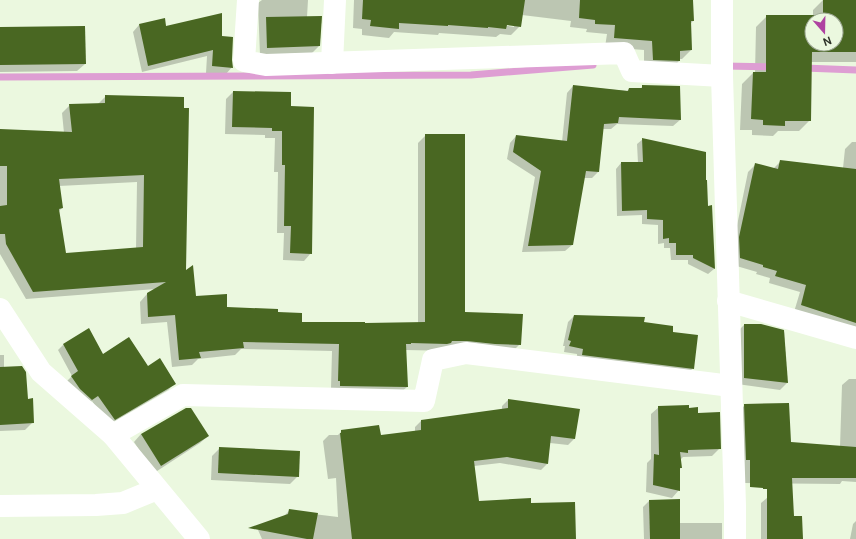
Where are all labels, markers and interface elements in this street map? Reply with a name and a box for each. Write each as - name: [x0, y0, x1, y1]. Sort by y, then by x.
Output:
- north arrow: [804, 12, 844, 52]
- text: N: [821, 33, 834, 49]

